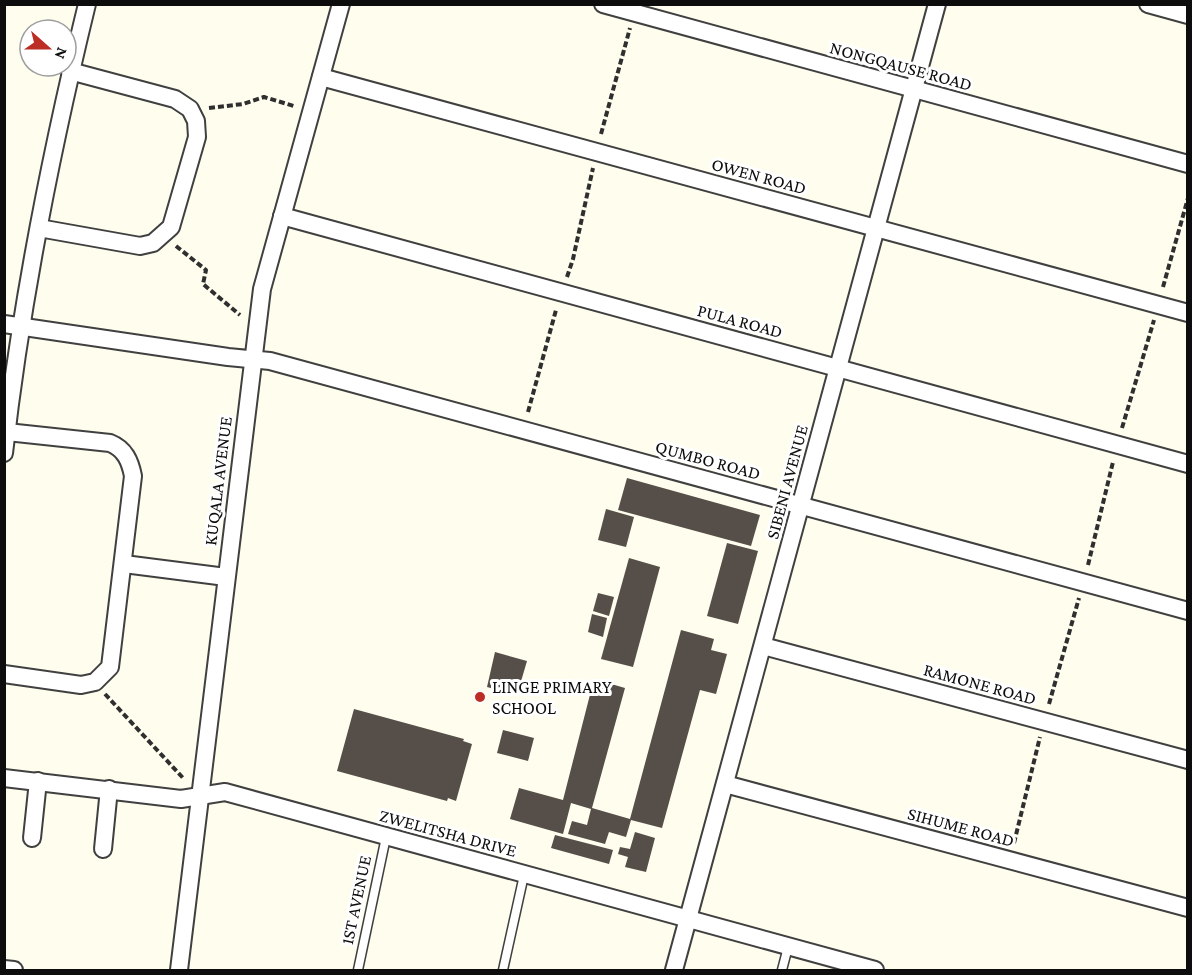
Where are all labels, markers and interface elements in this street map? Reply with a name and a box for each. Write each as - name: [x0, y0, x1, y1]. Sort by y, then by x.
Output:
- north arrow: [18, 18, 78, 78]
- street label: NONGQAUSE ROAD: [828, 37, 974, 95]
- text: N: [52, 45, 71, 61]
- street label: OWEN ROAD: [709, 154, 809, 198]
- street label: PULA ROAD: [695, 300, 785, 342]
- street label: KUQALA AVENUE: [200, 415, 236, 547]
- street label: SIBENI AVENUE: [762, 422, 812, 541]
- street label: QUMBO ROAD: [653, 436, 763, 484]
- street label: RAMONE ROAD: [922, 659, 1038, 709]
- place label: LINGE PRIMARY SCHOOL: [492, 677, 612, 718]
- marker: LINGE PRIMARY SCHOOL: [473, 690, 487, 704]
- street label: SIHUME ROAD: [906, 803, 1016, 851]
- street label: ZWELITSHA DRIVE: [377, 805, 519, 861]
- street label: 1ST AVENUE: [337, 853, 375, 946]

